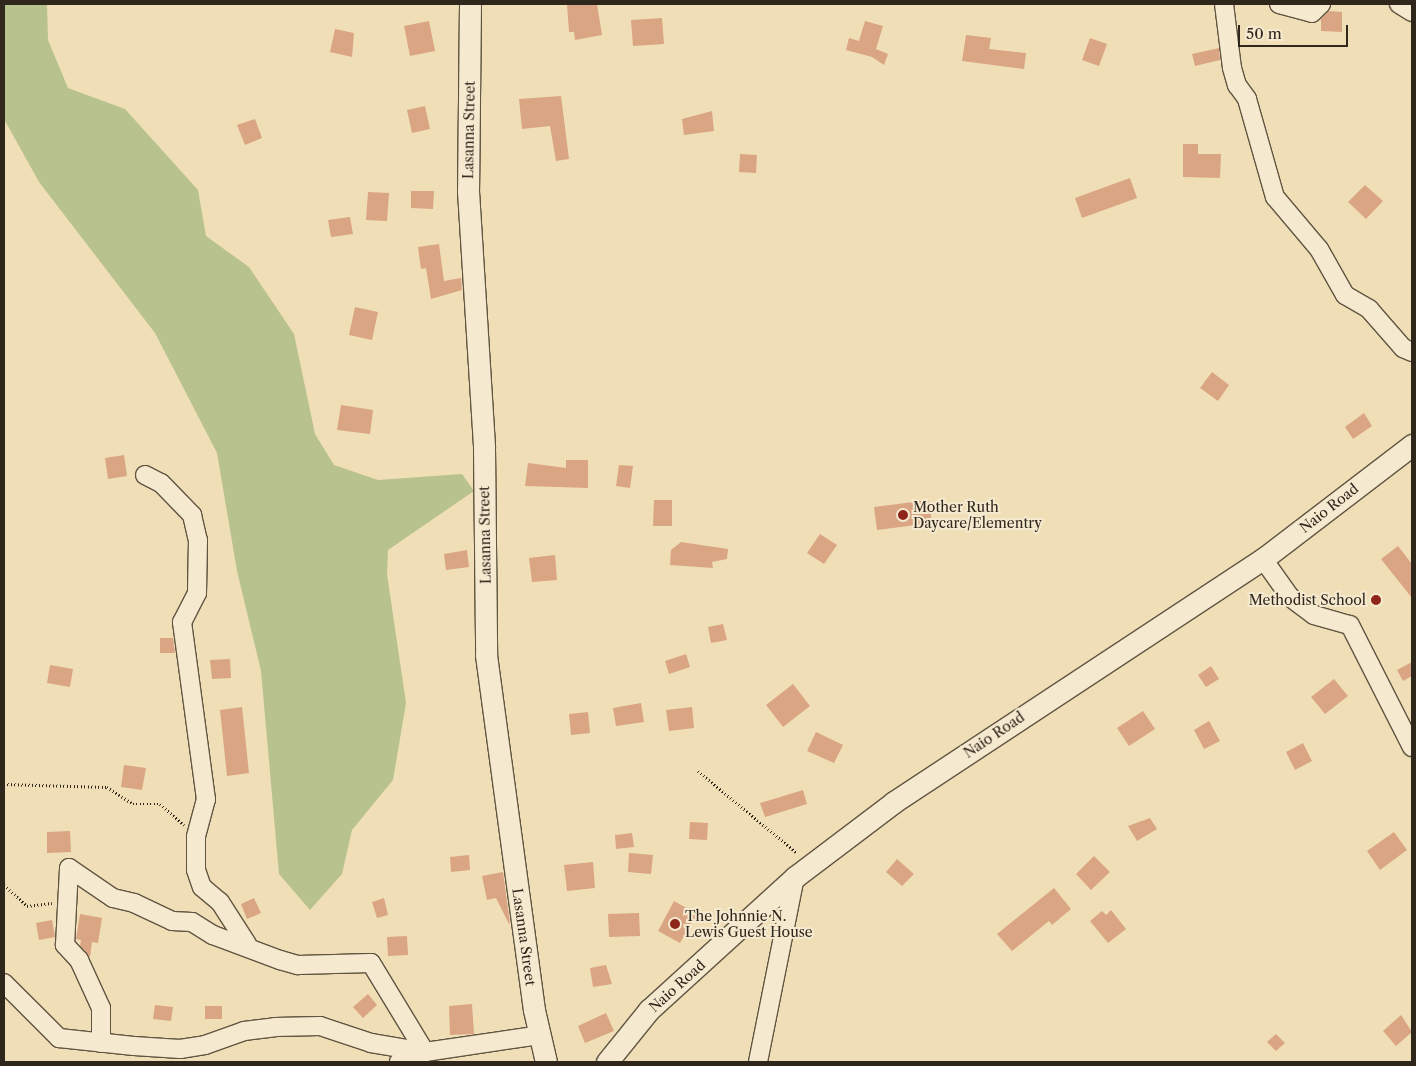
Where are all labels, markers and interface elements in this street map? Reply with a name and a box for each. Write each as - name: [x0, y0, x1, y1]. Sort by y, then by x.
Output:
- scale bar: [1241, 15, 1351, 47]
- text: 50 m: [1246, 24, 1282, 43]
- street label: Lasanna Street: [460, 81, 478, 179]
- street label: Naio Road: [1296, 480, 1362, 536]
- street label: Lasanna Street: [476, 486, 494, 584]
- place label: Mother Ruth Daycare/Elementry: [913, 499, 1042, 532]
- marker: Mother Ruth Daycare/Elementry: [897, 509, 909, 521]
- place label: Methodist School: [1249, 592, 1366, 608]
- marker: Methodist School: [1370, 594, 1382, 606]
- street label: Naio Road: [960, 709, 1028, 761]
- street label: Lasanna Street: [509, 887, 539, 987]
- place label: The Johnnie N. Lewis Guest House: [685, 908, 813, 940]
- marker: The Johnnie N. Lewis Guest House: [669, 918, 681, 930]
- street label: Naio Road: [645, 956, 709, 1016]

